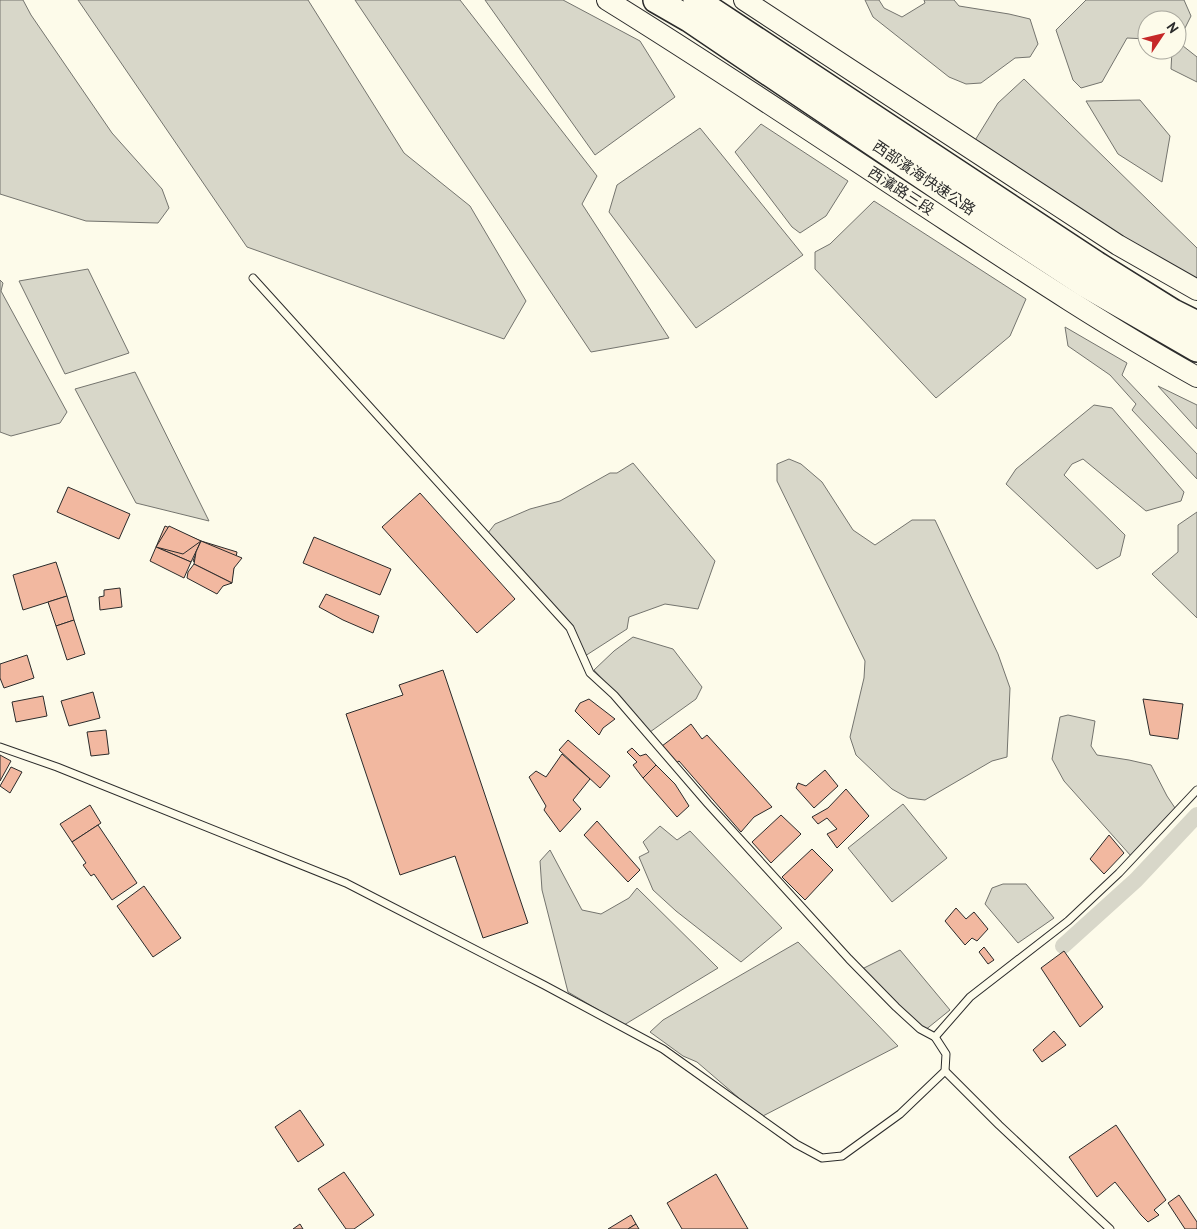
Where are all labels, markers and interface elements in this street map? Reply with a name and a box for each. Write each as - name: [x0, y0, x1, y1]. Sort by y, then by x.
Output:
- north arrow: [1137, 10, 1187, 60]
- text: N: [1163, 19, 1183, 36]
- street label: 西部濱海快速公路: [869, 136, 979, 219]
- street label: 西濱路三段: [865, 162, 938, 219]

